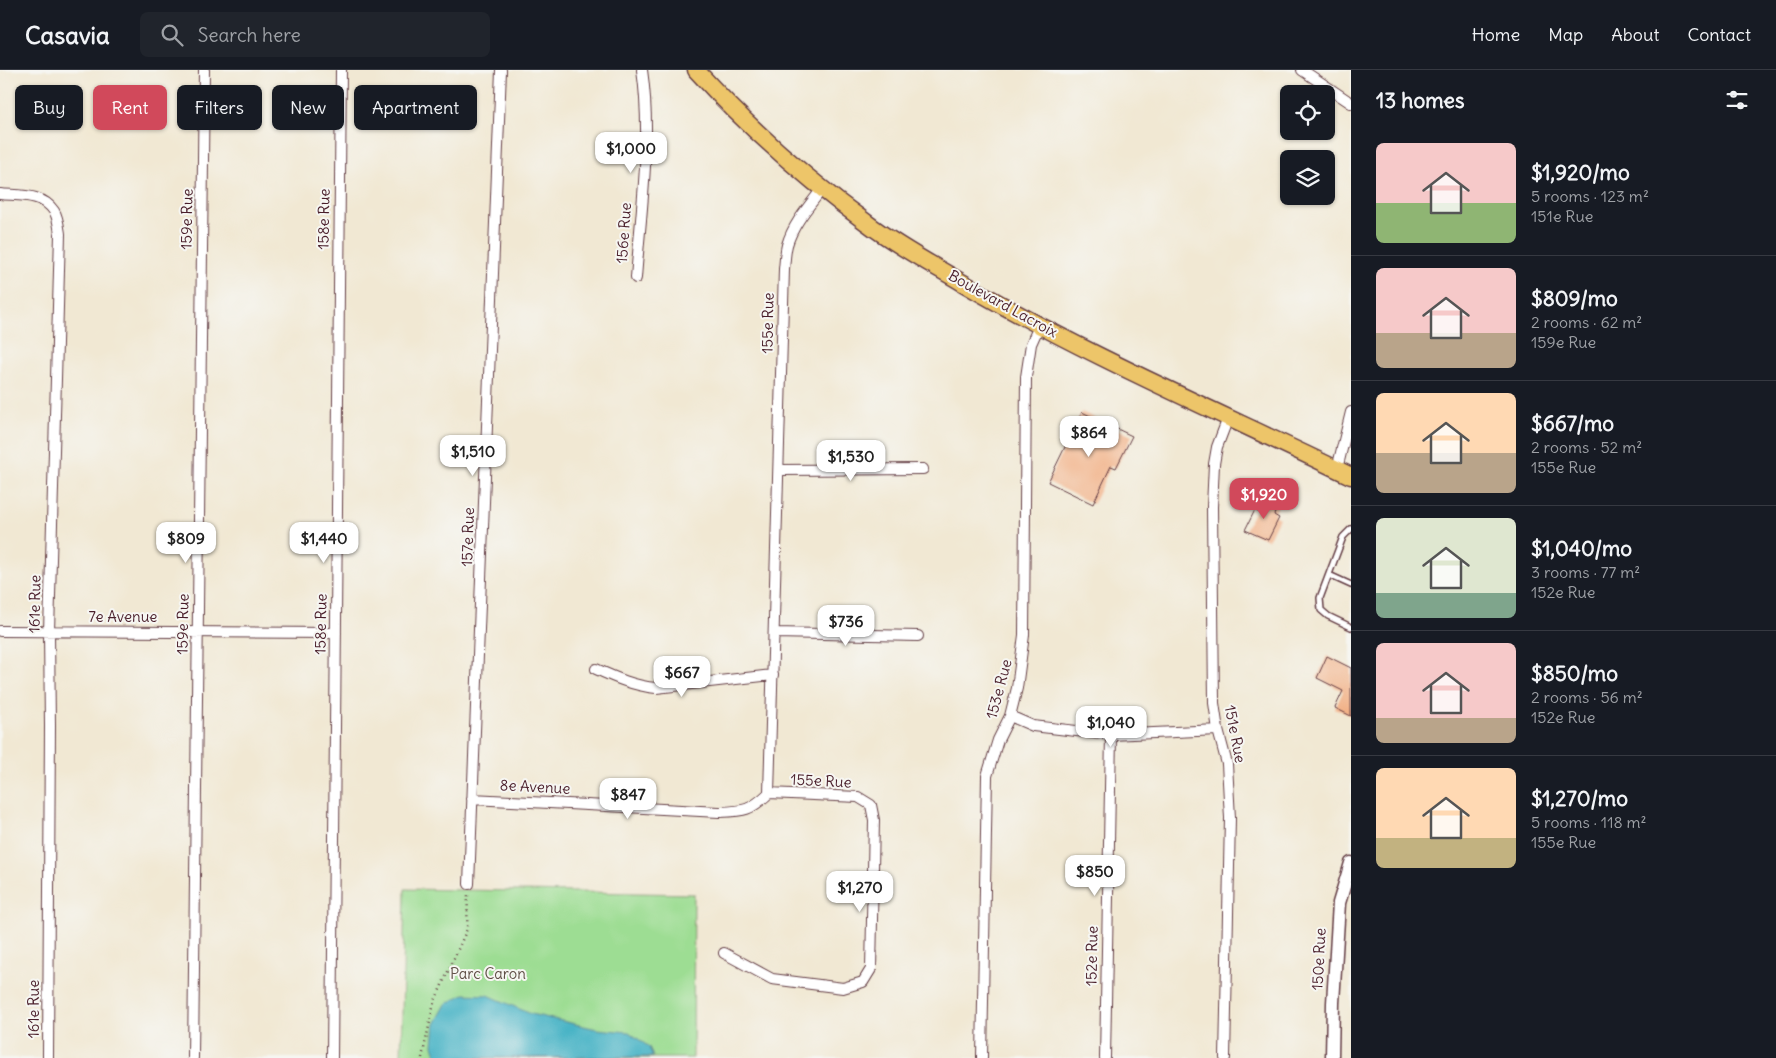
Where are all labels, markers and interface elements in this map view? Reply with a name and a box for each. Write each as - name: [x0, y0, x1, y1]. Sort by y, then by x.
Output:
- search box: [140, 12, 490, 57]
- text: Casavia: [25, 20, 110, 50]
- icon: search: [158, 21, 186, 49]
- text: Search here: [198, 23, 301, 47]
- text: Home: [1472, 23, 1520, 46]
- text: Map: [1548, 23, 1583, 46]
- text: About: [1611, 23, 1659, 46]
- text: Contact: [1687, 23, 1751, 46]
- chip: Buy: [15, 85, 83, 130]
- chip: Rent: [93, 85, 167, 130]
- chip: Filters: [177, 85, 262, 130]
- chip: New: [272, 85, 344, 130]
- chip: Apartment: [354, 85, 477, 130]
- map controls: [1280, 85, 1335, 205]
- button: locate: [1280, 85, 1335, 140]
- icon: filters: [1723, 86, 1751, 114]
- text: 13 homes: [1376, 87, 1464, 114]
- pin: $1,000: [590, 132, 672, 174]
- text: $1,000: [606, 138, 656, 158]
- button: layers: [1280, 150, 1335, 205]
- text: $1,920/mo: [1531, 159, 1630, 186]
- icon: home: [1416, 163, 1476, 223]
- text: 5 rooms · 123 m²: [1531, 186, 1649, 206]
- street label: 159e Rue: [176, 188, 197, 250]
- street label: 158e Rue: [313, 188, 334, 250]
- street label: 156e Rue: [612, 202, 635, 264]
- text: 151e Rue: [1531, 206, 1593, 226]
- street label: Boulevard Lacroix: [945, 266, 1062, 342]
- text: $809/mo: [1531, 285, 1618, 312]
- icon: home: [1416, 288, 1476, 348]
- street label: 155e Rue: [757, 292, 778, 354]
- text: 2 rooms · 62 m²: [1531, 312, 1642, 332]
- text: 159e Rue: [1531, 332, 1596, 352]
- text: $667/mo: [1531, 410, 1614, 437]
- icon: home: [1416, 413, 1476, 473]
- pin: $864: [1059, 416, 1119, 458]
- text: $864: [1071, 422, 1107, 442]
- pin: $1,510: [432, 434, 514, 477]
- text: 2 rooms · 52 m²: [1531, 437, 1642, 457]
- pin: $1,530: [810, 440, 892, 482]
- text: $1,510: [451, 441, 495, 461]
- text: $1,530: [827, 446, 875, 466]
- text: 155e Rue: [1531, 457, 1596, 477]
- pin: $1,920: [1223, 478, 1305, 520]
- text: $1,920: [1241, 484, 1287, 504]
- street label: 157e Rue: [457, 507, 478, 567]
- pin: $809: [156, 522, 216, 564]
- pin: $1,440: [283, 522, 365, 564]
- text: $809: [167, 528, 205, 548]
- text: $1,440: [300, 528, 348, 548]
- text: $1,040/mo: [1531, 535, 1632, 562]
- icon: home: [1416, 538, 1476, 598]
- text: 3 rooms · 77 m²: [1531, 562, 1640, 582]
- street label: 161e Rue: [24, 575, 45, 633]
- text: 152e Rue: [1531, 582, 1595, 602]
- street label: 159e Rue: [172, 593, 193, 655]
- street label: 158e Rue: [310, 593, 331, 655]
- pin: $736: [816, 604, 876, 647]
- street label: 7e Avenue: [89, 607, 157, 626]
- text: $736: [828, 611, 864, 631]
- pin: $667: [652, 656, 712, 698]
- street label: 153e Rue: [981, 657, 1016, 721]
- text: $850/mo: [1531, 660, 1618, 687]
- text: $667: [664, 662, 700, 682]
- icon: home: [1416, 663, 1476, 723]
- text: 2 rooms · 56 m²: [1531, 687, 1643, 707]
- street label: 151e Rue: [1221, 703, 1250, 764]
- pin: $1,040: [1070, 706, 1152, 748]
- text: 152e Rue: [1531, 707, 1595, 727]
- text: $1,040: [1087, 712, 1135, 732]
- street label: 155e Rue: [790, 769, 852, 792]
- street label: 8e Avenue: [499, 775, 571, 798]
- pin: $847: [598, 778, 658, 820]
- text: $847: [610, 784, 646, 804]
- text: $1,270/mo: [1531, 785, 1628, 812]
- icon: home: [1416, 788, 1476, 848]
- text: 5 rooms · 118 m²: [1531, 812, 1647, 832]
- text: 155e Rue: [1531, 832, 1596, 852]
- pin: $850: [1065, 854, 1125, 897]
- text: $850: [1076, 861, 1114, 881]
- pin: $1,270: [819, 870, 901, 913]
- text: $1,270: [837, 877, 883, 897]
- street label: 152e Rue: [1081, 926, 1102, 986]
- street label: 150e Rue: [1307, 927, 1330, 991]
- park label: Parc Caron: [450, 964, 526, 983]
- street label: 161e Rue: [24, 980, 43, 1038]

